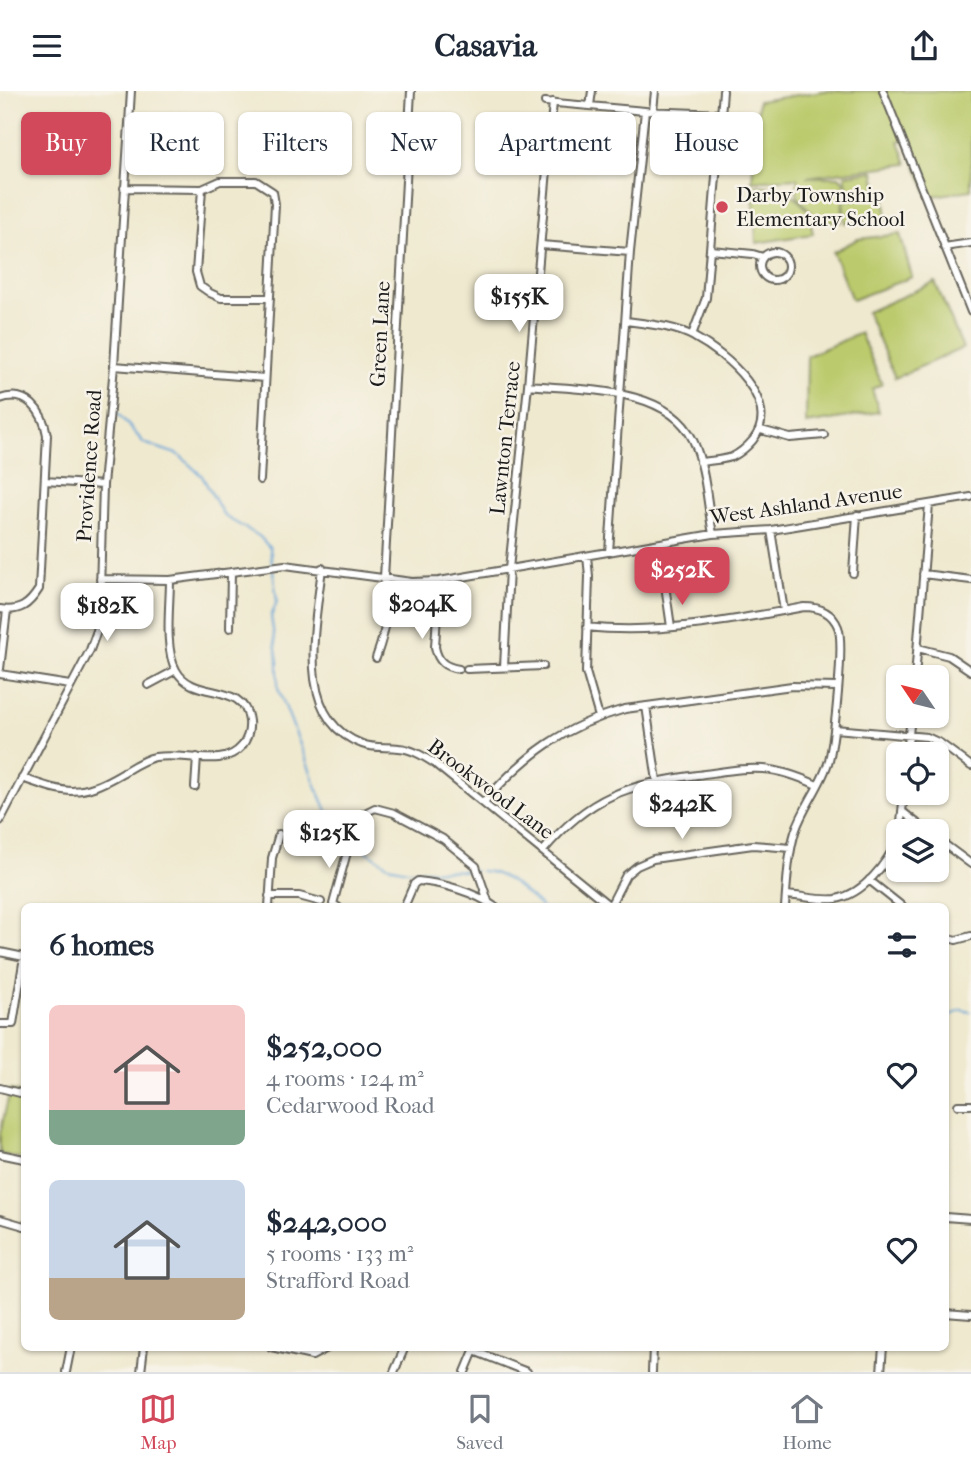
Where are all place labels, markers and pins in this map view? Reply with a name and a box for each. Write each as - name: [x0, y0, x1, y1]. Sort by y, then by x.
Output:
- place label: Darby Township Elementary School: [736, 183, 905, 231]
- marker: Darby Township Elementary School: [714, 199, 730, 215]
- pin: $155K: [470, 275, 568, 334]
- pin: $252K: [633, 547, 731, 607]
- pin: $204K: [373, 581, 471, 641]
- pin: $182K: [58, 583, 156, 643]
- pin: $242K: [633, 781, 731, 841]
- pin: $125K: [280, 811, 378, 870]

